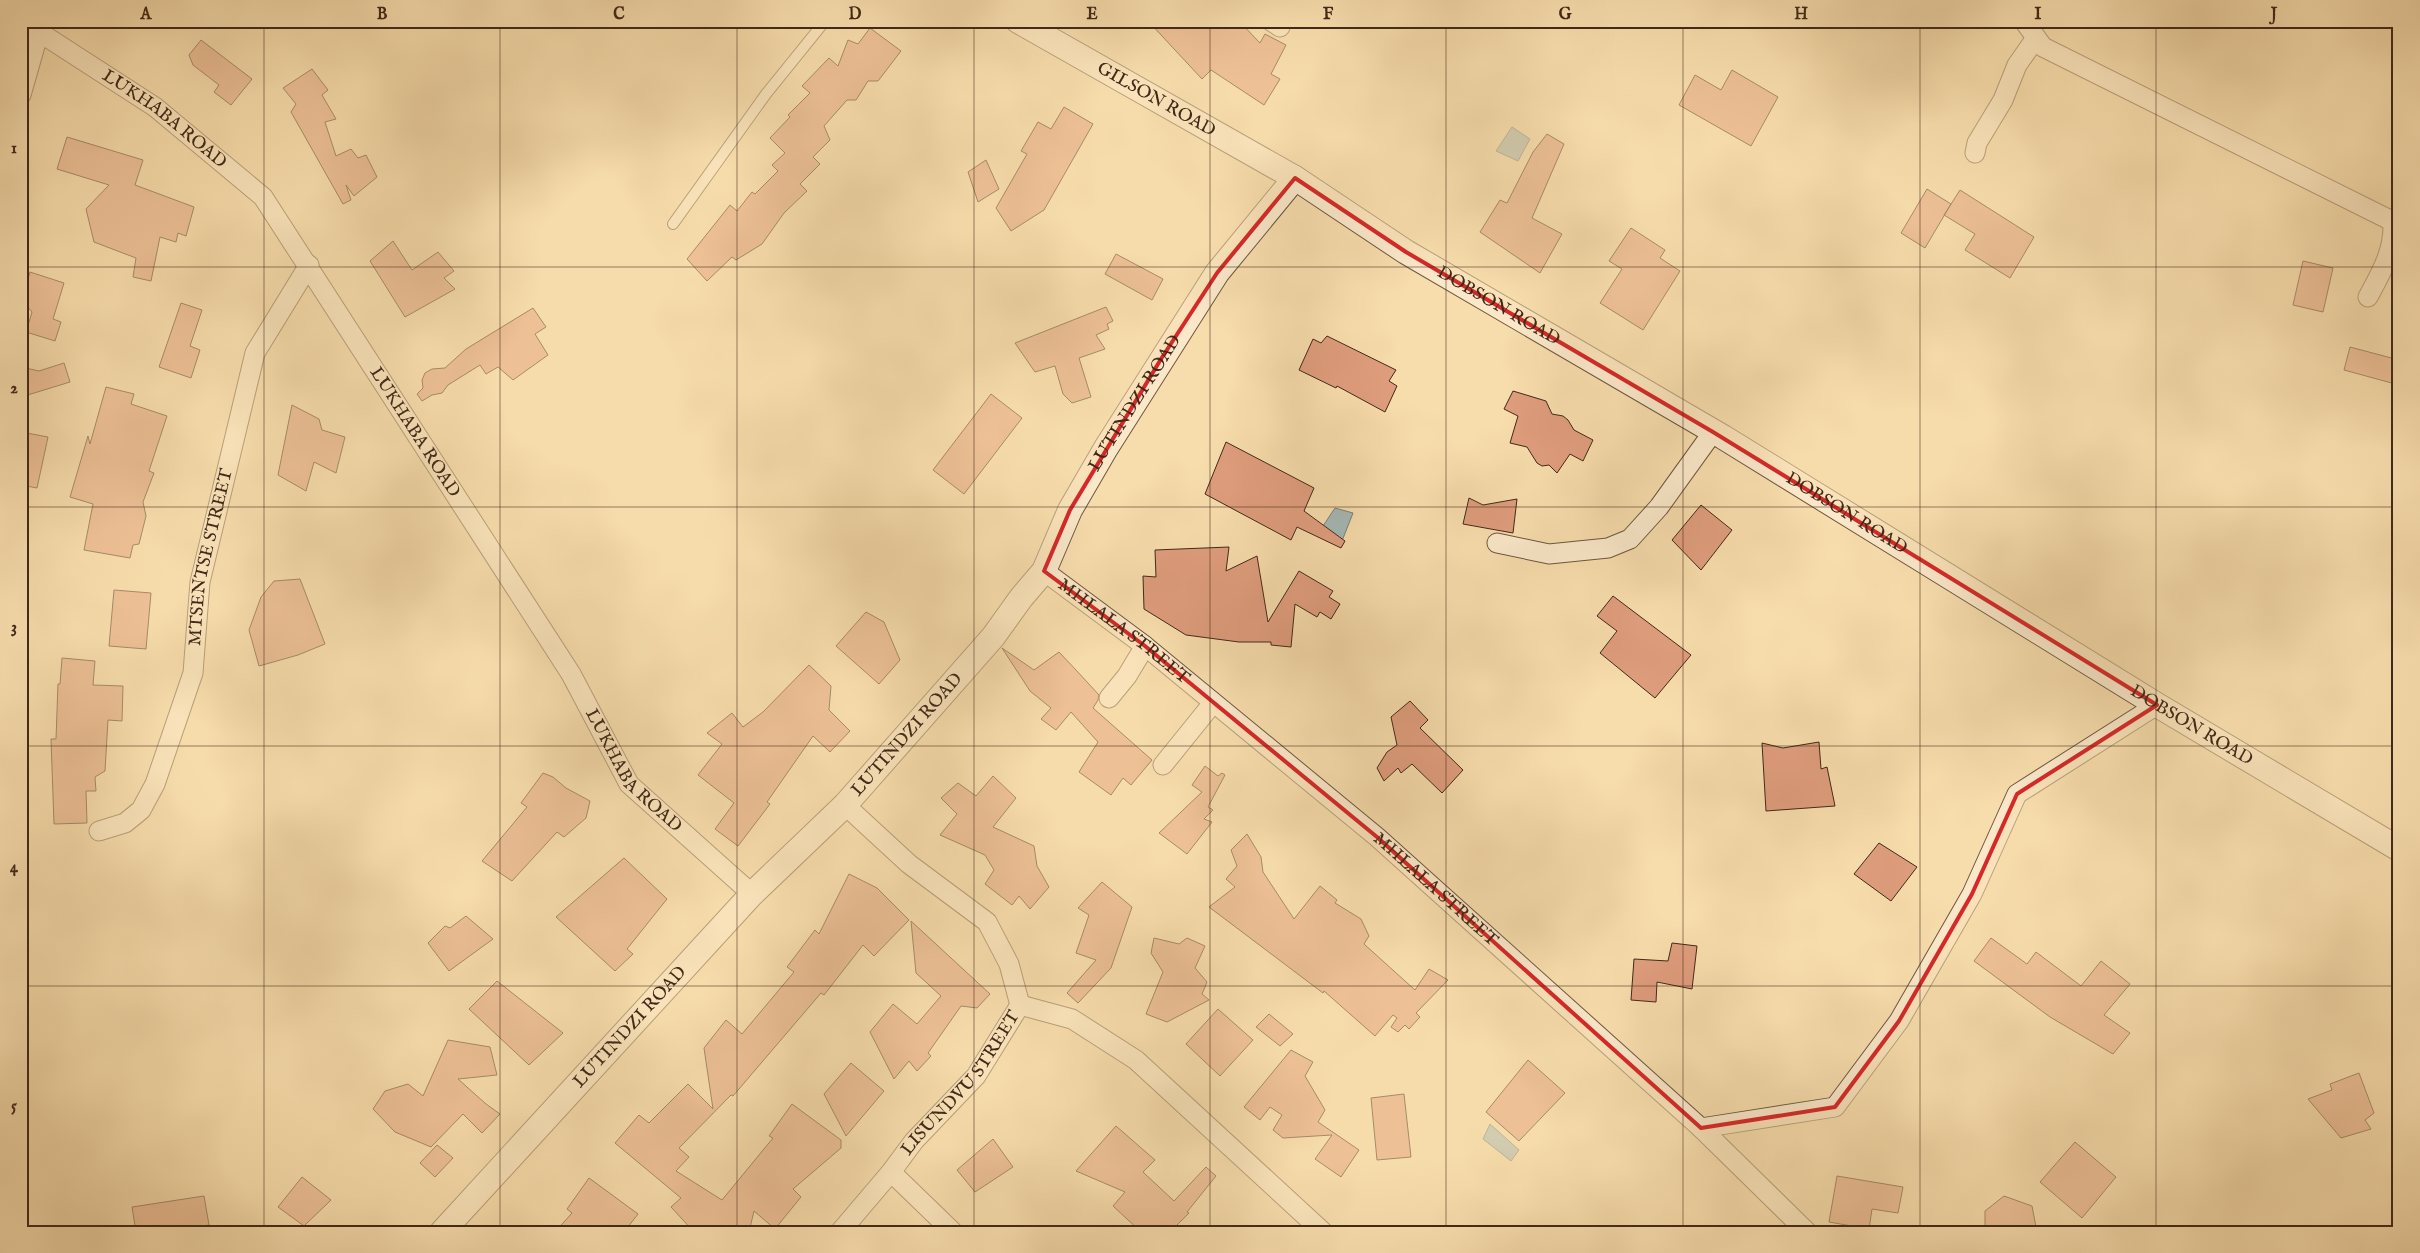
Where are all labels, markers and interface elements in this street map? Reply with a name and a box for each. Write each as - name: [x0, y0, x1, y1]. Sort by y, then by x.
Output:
- text: A: [140, 5, 153, 25]
- text: B: [377, 5, 388, 25]
- text: C: [613, 5, 625, 25]
- text: D: [849, 5, 862, 25]
- text: E: [1086, 5, 1098, 25]
- text: F: [1323, 5, 1334, 25]
- text: G: [1559, 5, 1572, 25]
- text: H: [1794, 5, 1808, 25]
- text: I: [2035, 5, 2042, 25]
- text: J: [2269, 5, 2278, 25]
- street label: GILSON ROAD: [1093, 57, 1220, 142]
- street label: LUKHABA ROAD: [98, 64, 231, 173]
- text: 1: [11, 139, 17, 159]
- street label: DOBSON ROAD: [1433, 261, 1564, 351]
- street label: LUTINDZI ROAD: [1083, 330, 1186, 476]
- street label: LUKHABA ROAD: [364, 363, 465, 502]
- text: 2: [10, 379, 18, 399]
- street label: MTSENTSE STREET: [184, 466, 238, 647]
- street label: DOBSON ROAD: [1781, 467, 1912, 560]
- street label: MHLALA STREET: [1053, 574, 1194, 689]
- text: 3: [11, 618, 17, 638]
- street label: LUTINDZI ROAD: [846, 668, 968, 801]
- street label: DOBSON ROAD: [2126, 680, 2257, 771]
- street label: LUKHABA ROAD: [580, 705, 687, 837]
- street label: MHLALA STREET: [1368, 827, 1503, 952]
- text: 4: [10, 858, 19, 878]
- street label: LUTINDZI ROAD: [568, 961, 692, 1093]
- street label: LISUNDVU STREET: [896, 1006, 1025, 1160]
- text: 5: [11, 1097, 17, 1117]

